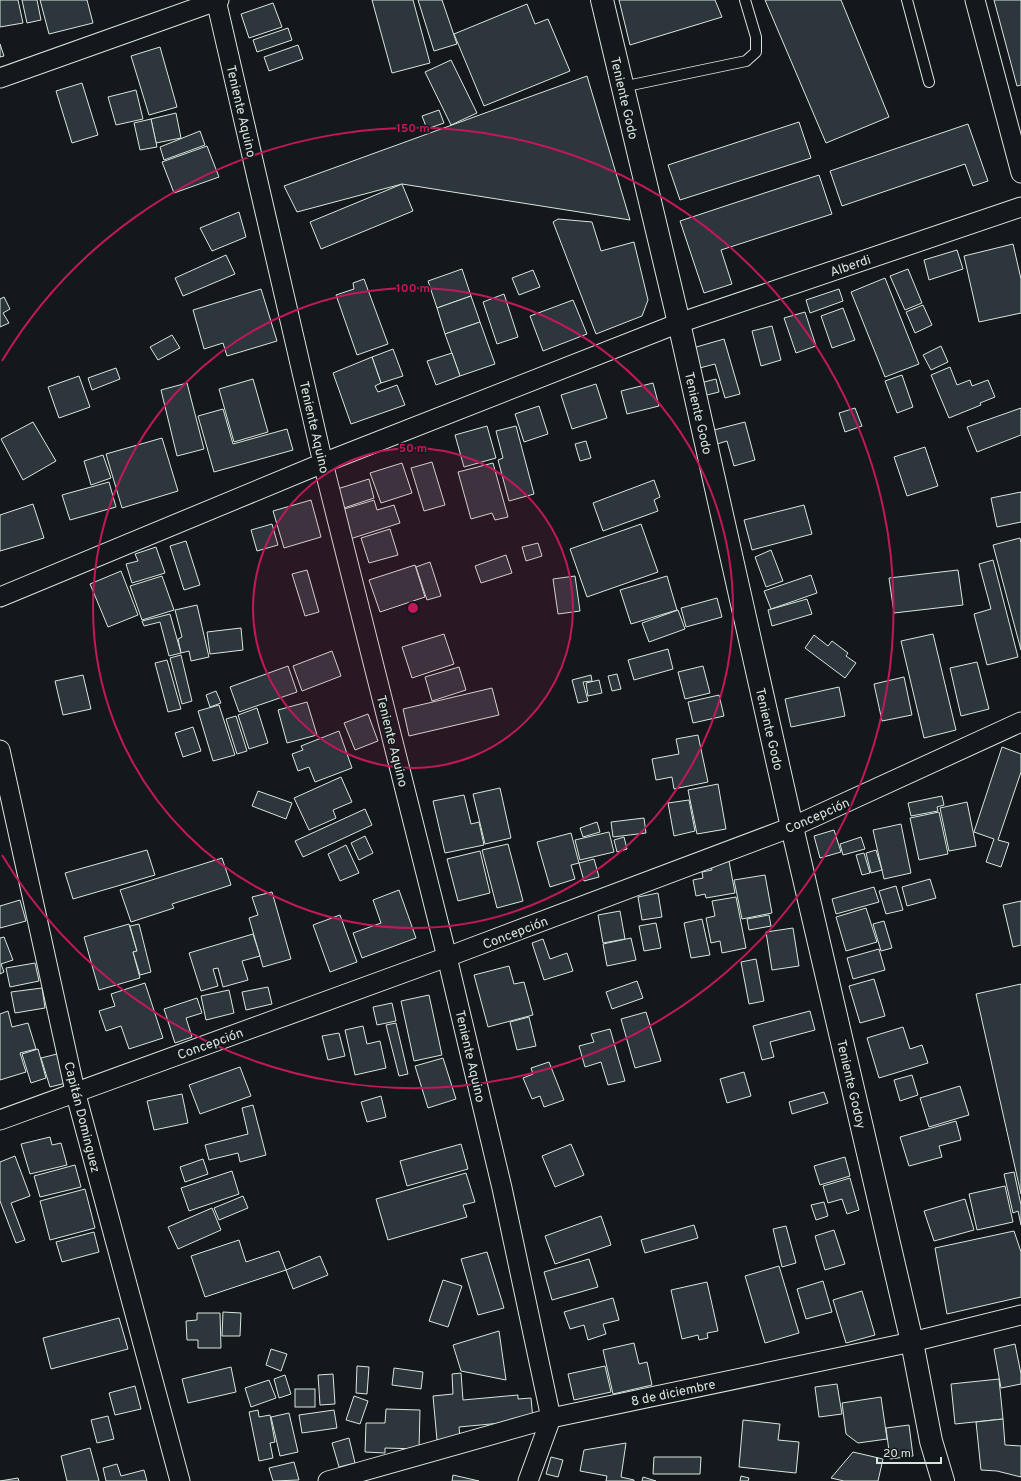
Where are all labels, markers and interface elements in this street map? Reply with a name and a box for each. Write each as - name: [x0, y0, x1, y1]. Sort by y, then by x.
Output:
- street label: Teniente Godo: [606, 56, 640, 141]
- street label: Teniente Aquino: [222, 64, 258, 159]
- text: 150 m: [396, 121, 430, 137]
- street label: Alberdi: [828, 252, 873, 281]
- text: 100 m: [396, 281, 430, 297]
- street label: Teniente Godo: [680, 371, 714, 456]
- street label: Teniente Aquino: [295, 380, 331, 475]
- text: 50 m: [399, 441, 427, 457]
- centre of rings: [406, 601, 420, 615]
- street label: Teniente Godo: [751, 687, 785, 772]
- street label: Teniente Aquino: [372, 694, 410, 789]
- street label: Concepción: [783, 796, 853, 838]
- street label: Concepción: [481, 914, 551, 954]
- street label: Teniente Aquino: [451, 1009, 487, 1104]
- street label: Concepción: [176, 1026, 246, 1064]
- street label: Teniente Godoy: [832, 1038, 868, 1131]
- street label: Capitán Dominguez: [60, 1060, 103, 1175]
- street label: 8 de diciembre: [630, 1377, 717, 1411]
- scale bar: [877, 1439, 941, 1465]
- text: 20 m: [883, 1446, 911, 1462]

